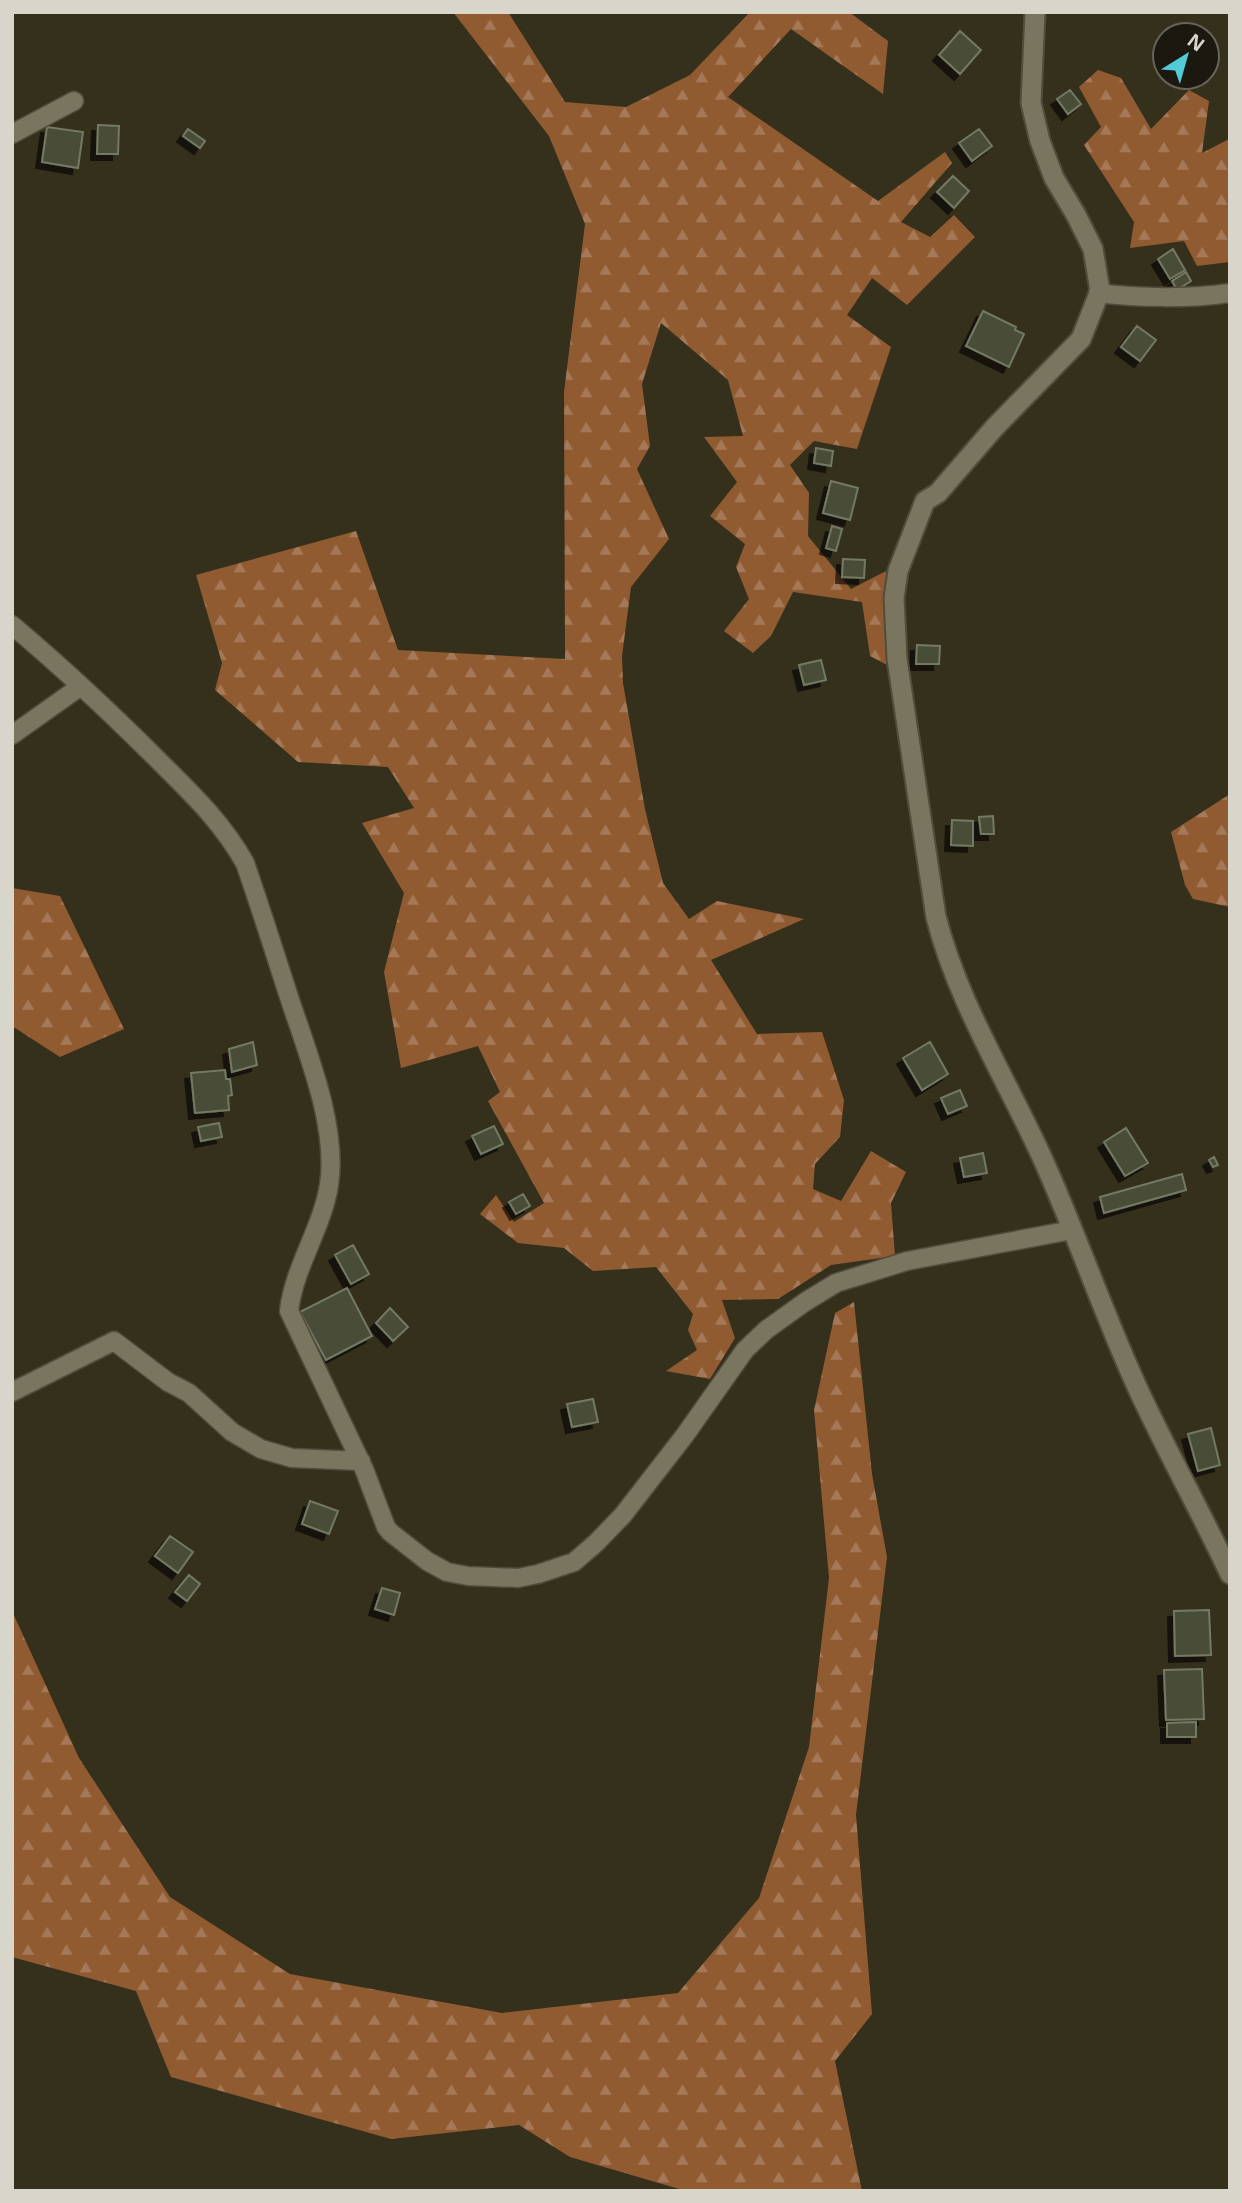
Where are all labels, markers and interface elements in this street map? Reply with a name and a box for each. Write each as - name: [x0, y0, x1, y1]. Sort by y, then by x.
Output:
- north arrow: [1151, 21, 1221, 91]
- text: N: [1182, 27, 1210, 57]

